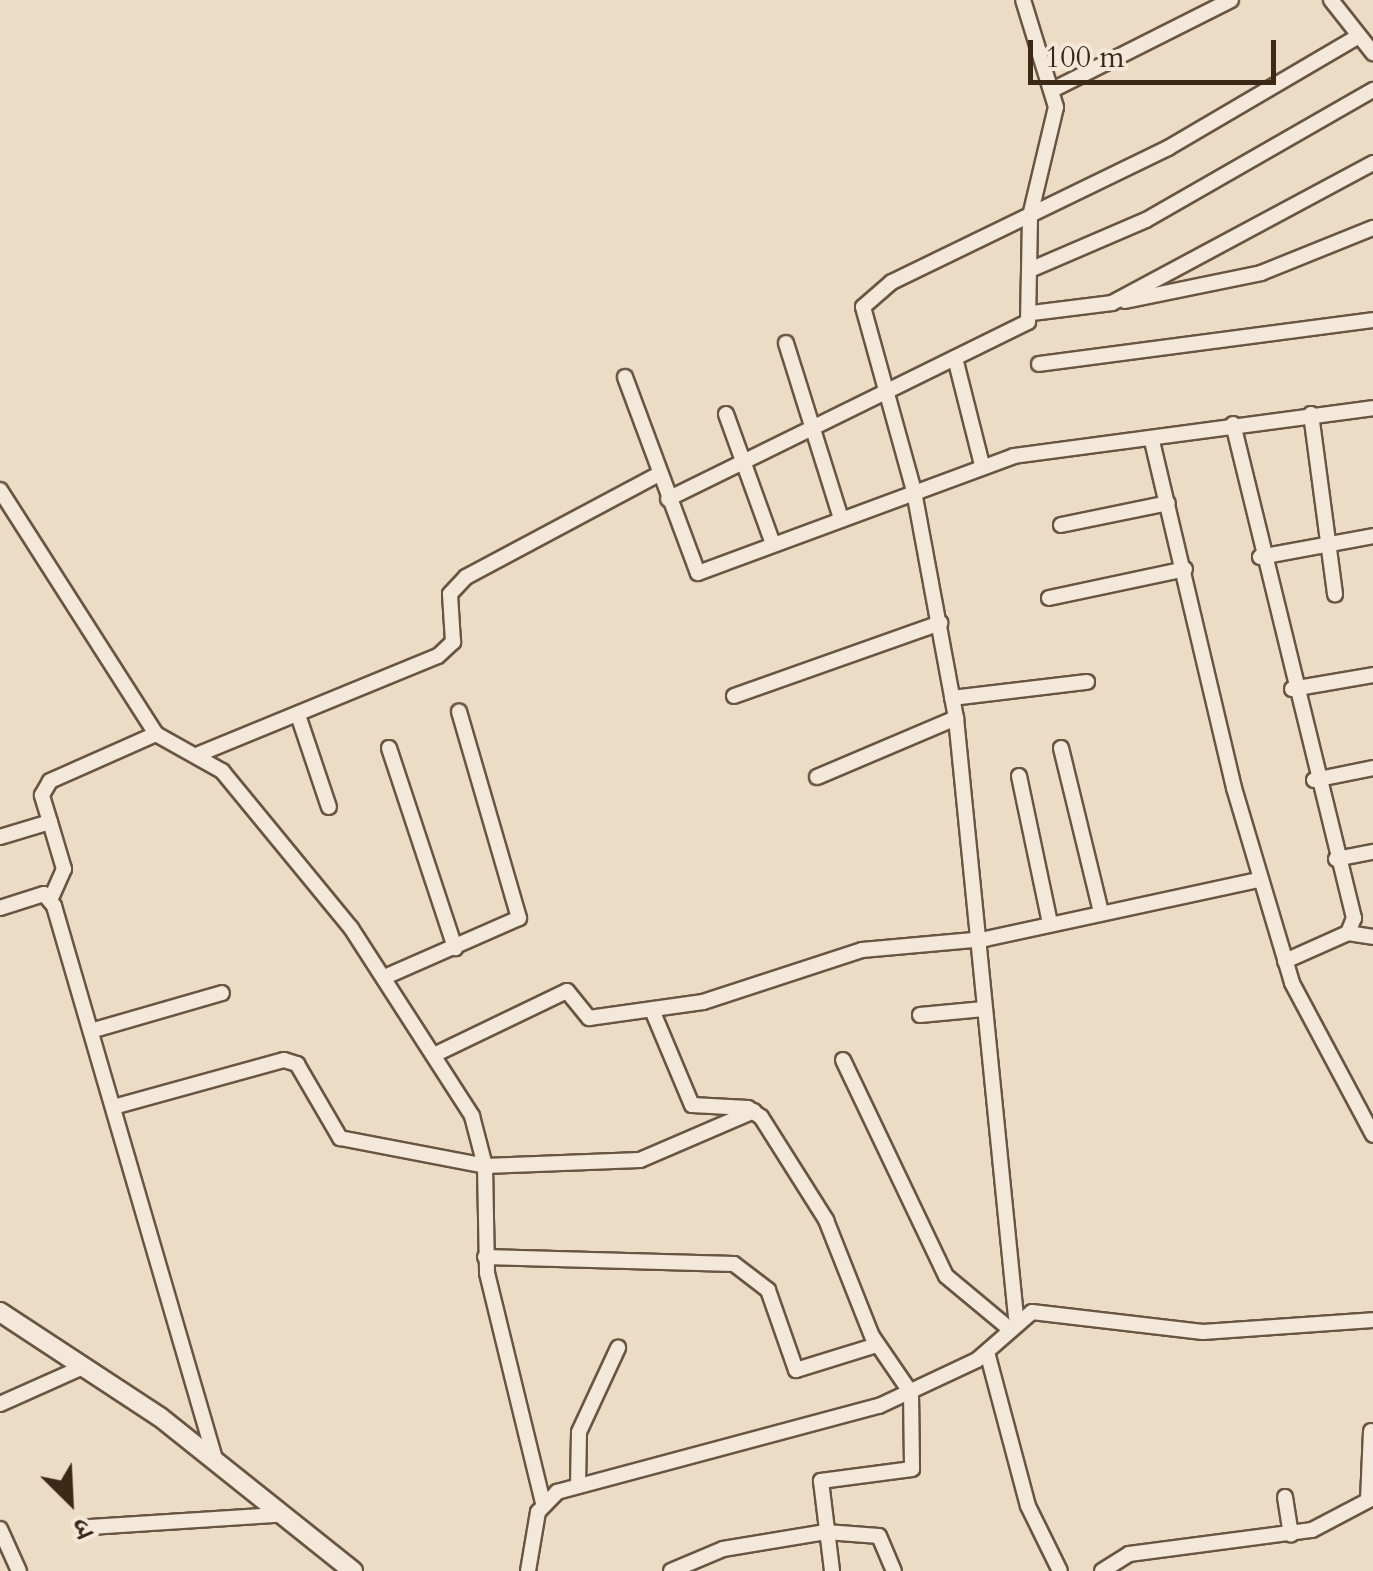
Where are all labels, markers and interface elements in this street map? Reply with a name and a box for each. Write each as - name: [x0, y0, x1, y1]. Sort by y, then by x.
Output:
- scale bar: [1033, 20, 1280, 82]
- text: 100 m: [1045, 37, 1125, 78]
- north arrow: [20, 1451, 120, 1551]
- text: उ: [68, 1508, 96, 1549]

